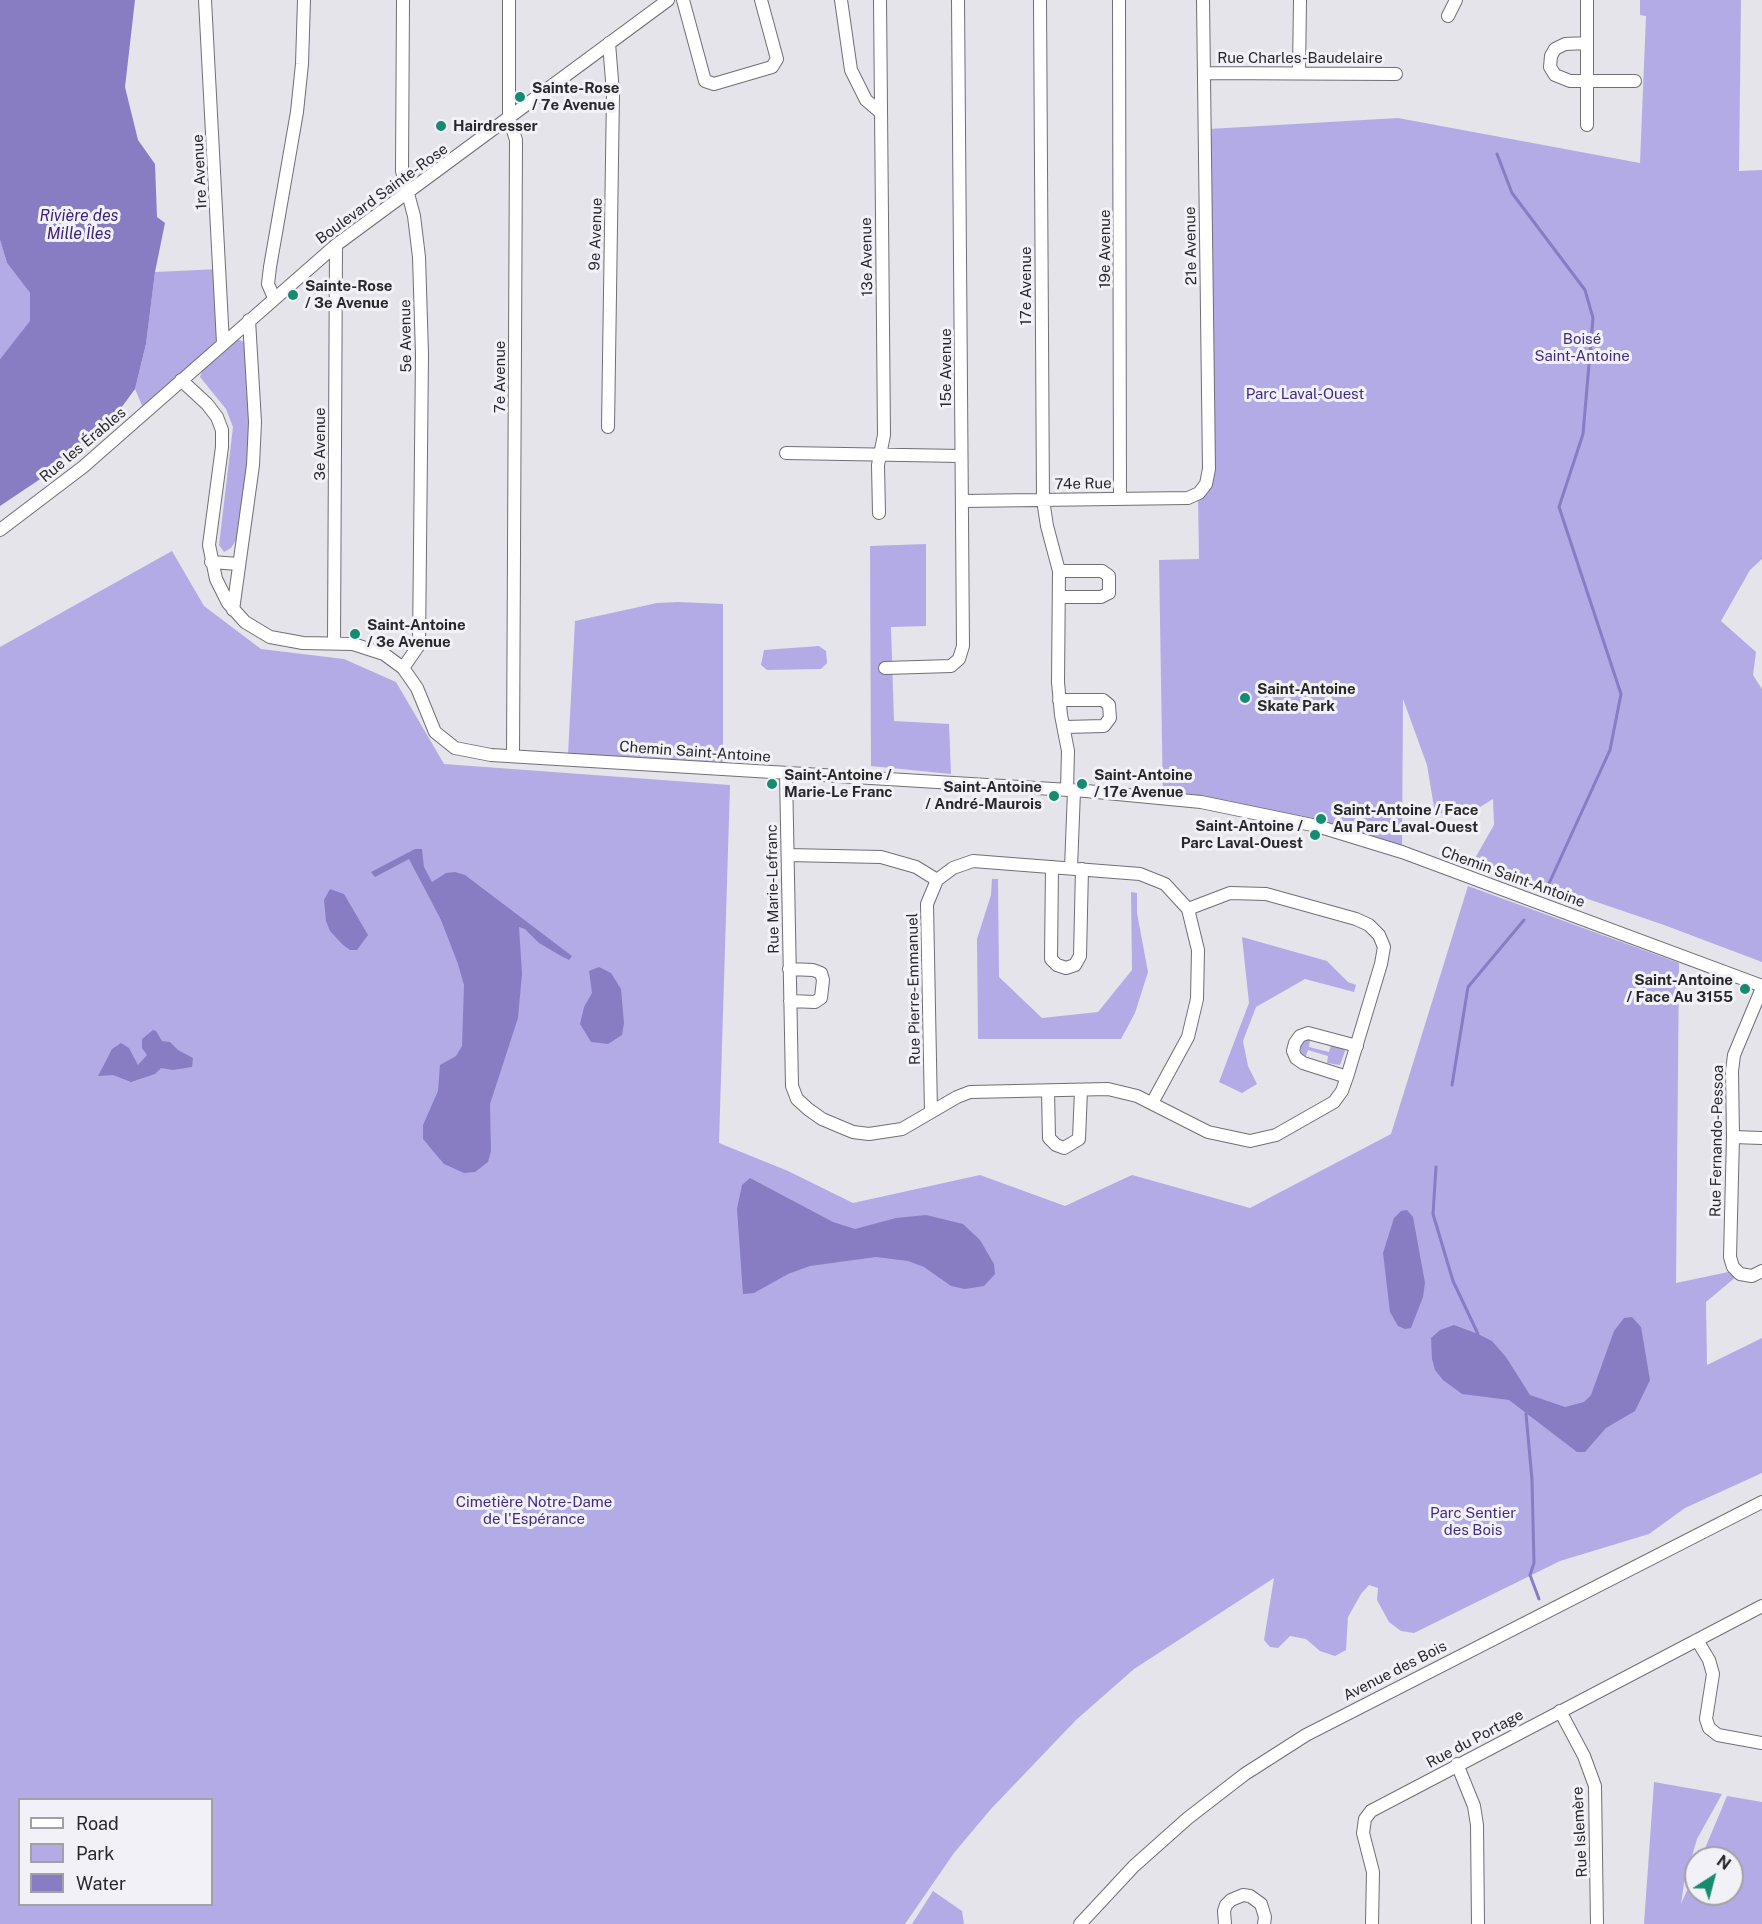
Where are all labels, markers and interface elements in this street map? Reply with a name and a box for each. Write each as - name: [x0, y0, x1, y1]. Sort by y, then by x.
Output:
- street label: Rue Charles-Baudelaire: [1217, 49, 1383, 67]
- place label: Sainte-Rose / 7e Avenue: [532, 79, 619, 114]
- marker: Sainte-Rose / 7e Avenue: [513, 90, 527, 104]
- place label: Hairdresser: [453, 117, 538, 135]
- marker: Hairdresser: [434, 119, 448, 133]
- street label: 1re Avenue: [189, 134, 211, 210]
- street label: Boulevard Sainte-Rose: [313, 140, 451, 248]
- street label: 9e Avenue: [586, 197, 606, 271]
- water label: Rivière des Mille Îles: [40, 206, 118, 244]
- street label: 21e Avenue: [1181, 206, 1201, 286]
- street label: 19e Avenue: [1096, 209, 1114, 289]
- street label: 13e Avenue: [857, 217, 877, 297]
- street label: 17e Avenue: [1017, 247, 1035, 325]
- place label: Sainte-Rose / 3e Avenue: [305, 277, 392, 312]
- marker: Sainte-Rose / 3e Avenue: [286, 288, 300, 302]
- street label: 5e Avenue: [396, 299, 416, 373]
- street label: 15e Avenue: [937, 328, 955, 408]
- park label: Boisé Saint-Antoine: [1534, 330, 1630, 365]
- street label: 7e Avenue: [491, 341, 509, 413]
- park label: Parc Laval-Ouest: [1246, 385, 1364, 403]
- street label: Rue les Érables: [36, 404, 130, 486]
- street label: 3e Avenue: [311, 407, 329, 481]
- street label: 74e Rue: [1054, 475, 1112, 493]
- place label: Saint-Antoine / 3e Avenue: [367, 616, 466, 651]
- marker: Saint-Antoine / 3e Avenue: [348, 627, 362, 641]
- place label: Saint-Antoine Skate Park: [1257, 680, 1356, 715]
- marker: Saint-Antoine Skate Park: [1238, 691, 1252, 705]
- street label: Chemin Saint-Antoine: [619, 738, 771, 766]
- place label: Saint-Antoine / Marie-Le Franc: [784, 766, 892, 801]
- place label: Saint-Antoine / 17e Avenue: [1094, 766, 1193, 801]
- marker: Saint-Antoine / Marie-Le Franc: [765, 777, 779, 791]
- marker: Saint-Antoine / 17e Avenue: [1075, 777, 1089, 791]
- place label: Saint-Antoine / André-Maurois: [925, 778, 1042, 813]
- marker: Saint-Antoine / André-Maurois: [1047, 789, 1061, 803]
- place label: Saint-Antoine / Face Au Parc Laval-Ouest: [1333, 801, 1479, 836]
- marker: Saint-Antoine / Face Au Parc Laval-Ouest: [1314, 812, 1328, 826]
- place label: Saint-Antoine / Parc Laval-Ouest: [1181, 817, 1303, 852]
- street label: Rue Marie-Lefranc: [763, 824, 783, 954]
- marker: Saint-Antoine / Parc Laval-Ouest: [1308, 828, 1322, 842]
- street label: Chemin Saint-Antoine: [1439, 843, 1587, 911]
- street label: Rue Pierre-Emmanuel: [904, 913, 924, 1065]
- place label: Saint-Antoine / Face Au 3155: [1626, 971, 1733, 1006]
- marker: Saint-Antoine / Face Au 3155: [1738, 982, 1752, 996]
- street label: Rue Fernando-Pessoa: [1707, 1065, 1727, 1217]
- park label: Cimetière Notre-Dame de l'Espérance: [456, 1493, 612, 1528]
- park label: Parc Sentier des Bois: [1430, 1504, 1516, 1539]
- street label: Avenue des Bois: [1340, 1637, 1450, 1705]
- street label: Rue du Portage: [1423, 1706, 1527, 1772]
- street label: Rue Islemère: [1569, 1786, 1591, 1878]
- legend: [18, 1798, 213, 1906]
- text: Road: [76, 1813, 119, 1834]
- text: Park: [76, 1843, 114, 1864]
- north arrow: [1684, 1846, 1744, 1906]
- text: N: [1713, 1851, 1734, 1874]
- text: Water: [76, 1873, 126, 1894]

